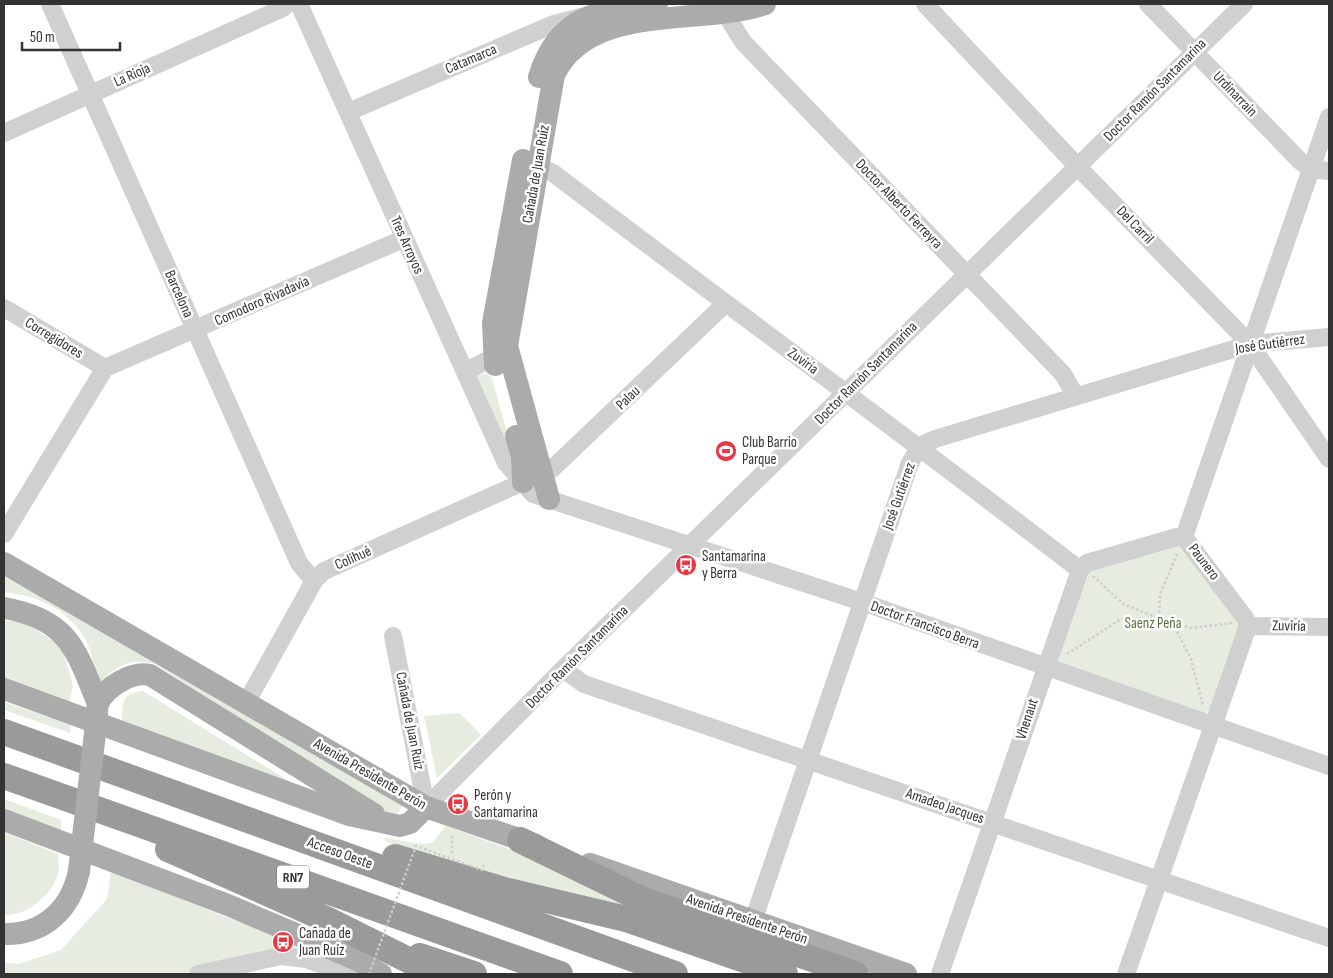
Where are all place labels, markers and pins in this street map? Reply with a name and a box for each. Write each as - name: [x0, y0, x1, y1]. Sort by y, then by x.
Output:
- place label: Club Barrio Parque: [742, 433, 797, 469]
- sports icon: Club Barrio Parque: [714, 439, 738, 463]
- place label: Santamarina y Berra: [702, 547, 766, 583]
- bus stop icon: Santamarina y Berra: [674, 553, 698, 577]
- place label: Perón y Santamarina: [474, 786, 538, 822]
- bus stop icon: Perón y Santamarina: [446, 792, 470, 816]
- place label: Cañada de Juan Ruíz: [298, 924, 351, 960]
- bus stop icon: Cañada de Juan Ruíz: [271, 930, 295, 954]

